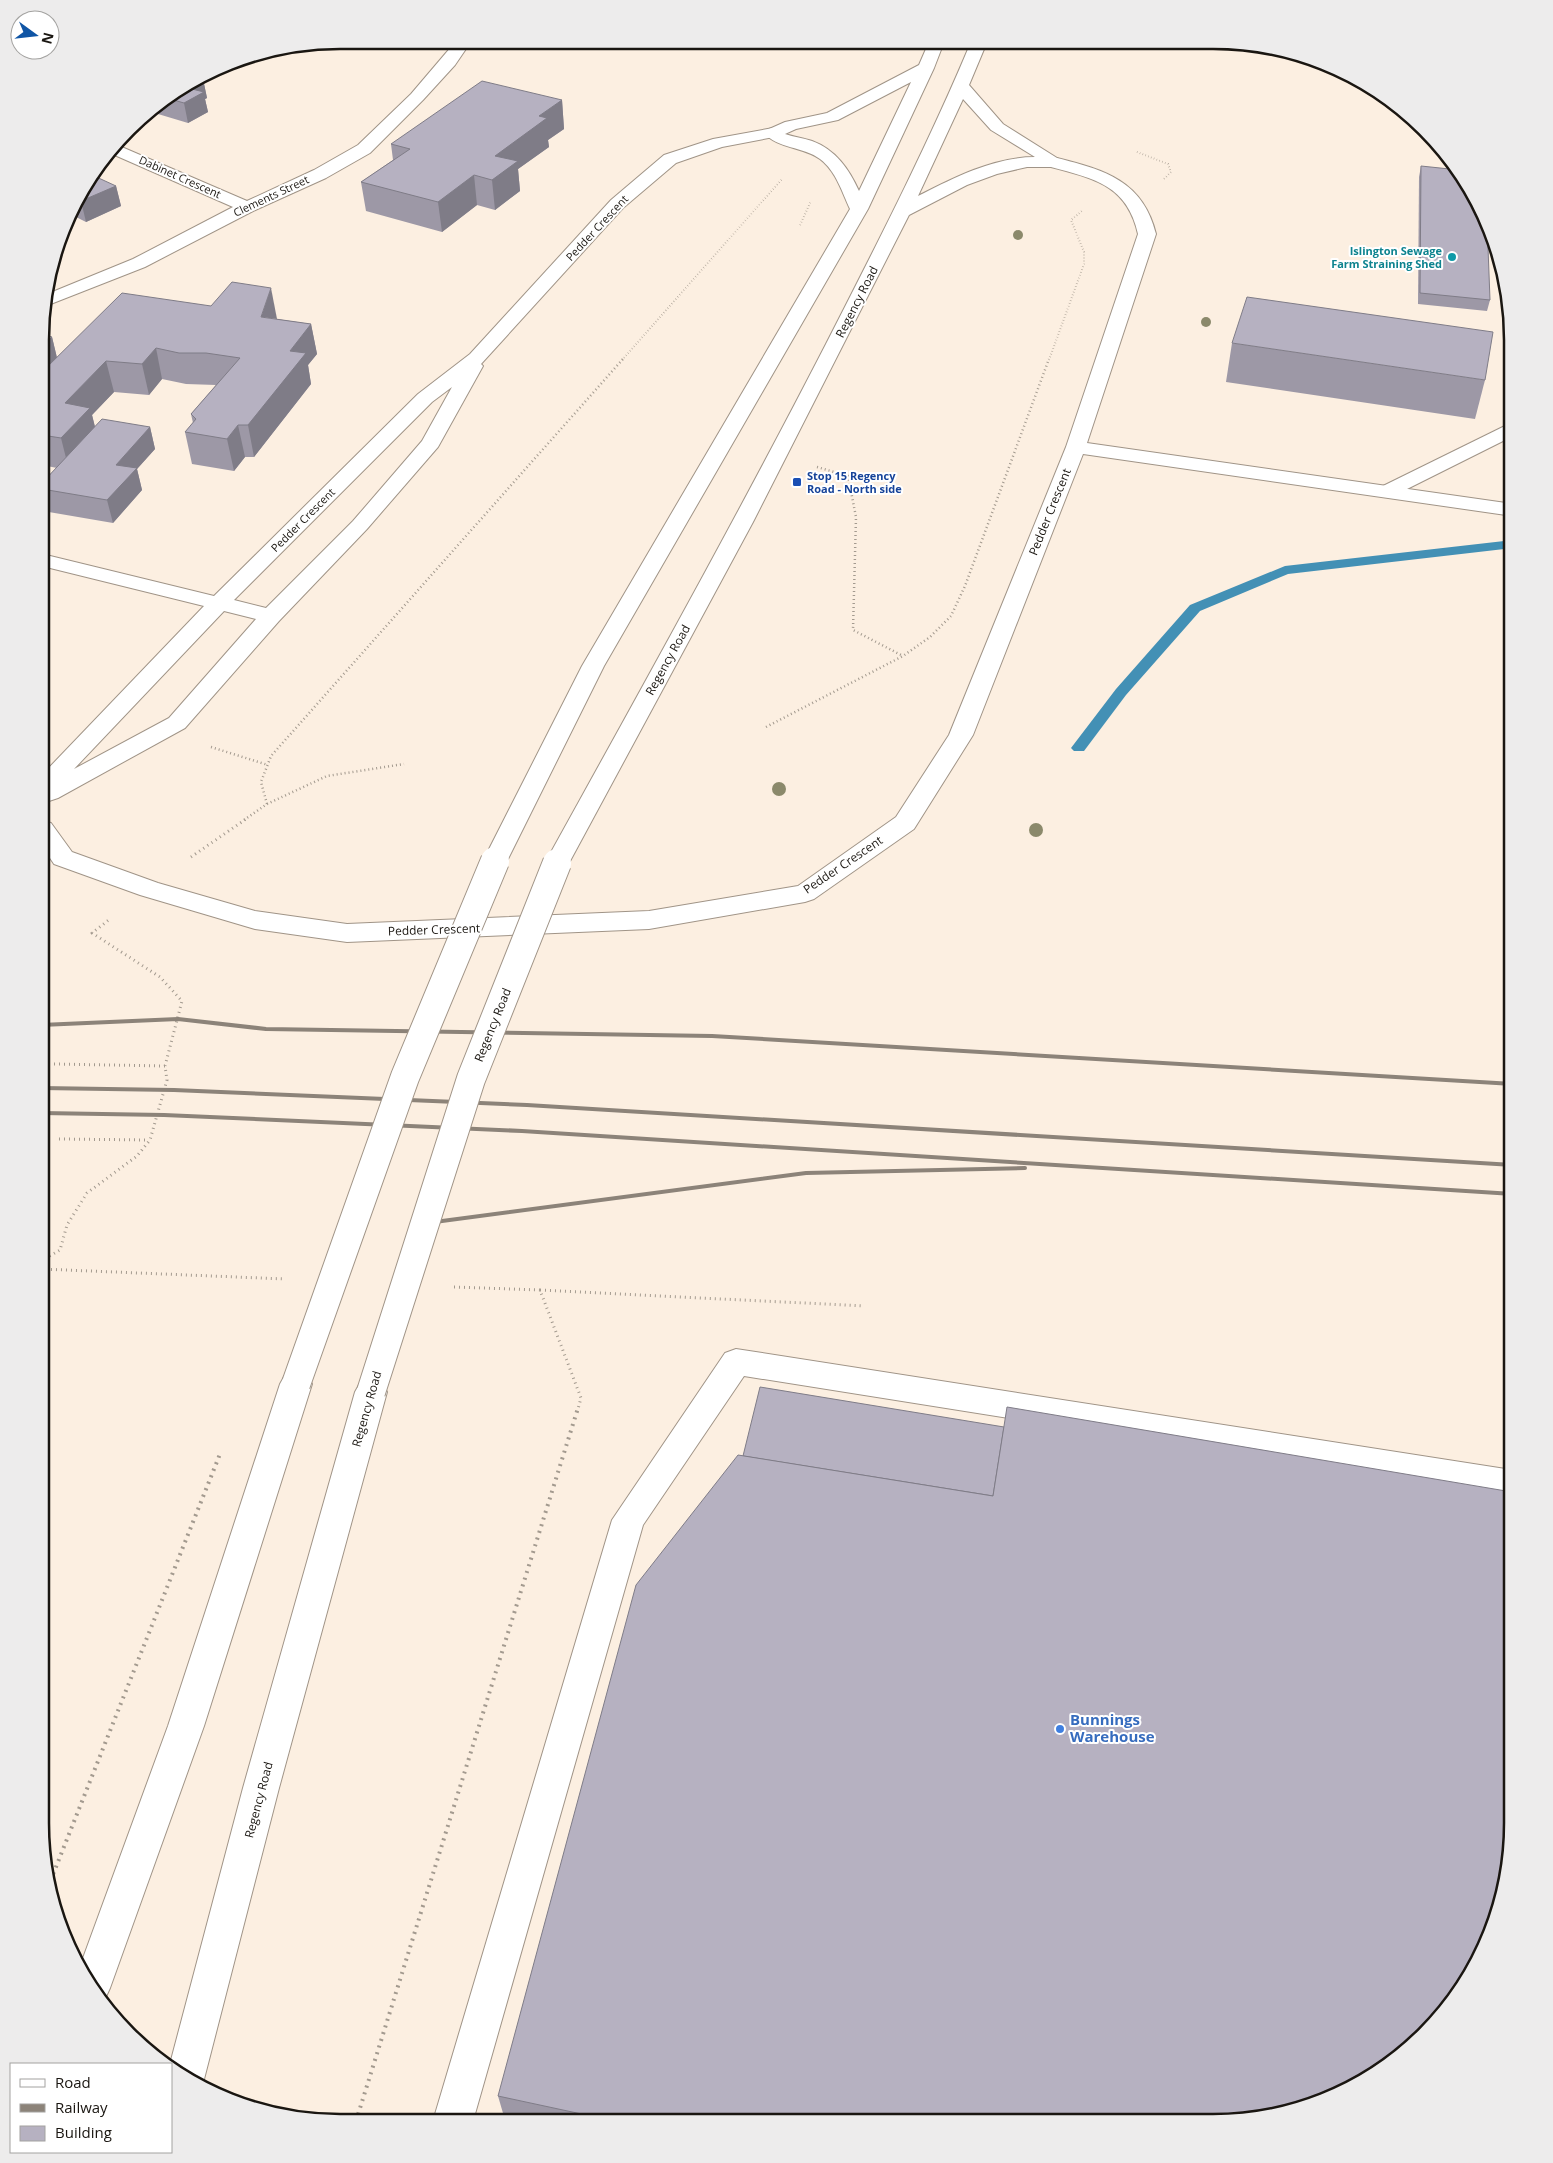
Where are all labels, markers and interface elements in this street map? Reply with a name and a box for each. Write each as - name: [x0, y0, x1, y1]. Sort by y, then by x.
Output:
- north arrow: [10, 10, 60, 60]
- text: N: [37, 31, 59, 46]
- street label: Dabinet Crescent: [137, 152, 224, 201]
- street label: Clements Street: [231, 171, 311, 220]
- street label: Pedder Crescent: [562, 192, 631, 264]
- place label: Islington Sewage Farm Straining Shed: [1331, 243, 1442, 271]
- marker: Islington Sewage Farm Straining Shed: [1446, 251, 1458, 263]
- street label: Regency Road: [831, 263, 882, 341]
- street label: Pedder Crescent: [1024, 466, 1075, 558]
- place label: Stop 15 Regency Road - North side: [807, 468, 902, 496]
- marker: Stop 15 Regency Road - North side: [791, 476, 803, 488]
- street label: Pedder Crescent: [267, 484, 338, 555]
- street label: Regency Road: [641, 621, 694, 698]
- street label: Pedder Crescent: [800, 832, 886, 897]
- street label: Pedder Crescent: [387, 919, 480, 940]
- street label: Regency Road: [470, 985, 515, 1064]
- street label: Regency Road: [348, 1369, 385, 1449]
- place label: Bunnings Warehouse: [1070, 1709, 1155, 1746]
- marker: Bunnings Warehouse: [1054, 1723, 1066, 1735]
- street label: Regency Road: [240, 1760, 277, 1840]
- legend: [10, 2063, 172, 2153]
- text: Road: [55, 2072, 91, 2092]
- text: Railway: [55, 2097, 108, 2117]
- text: Building: [55, 2122, 112, 2142]

